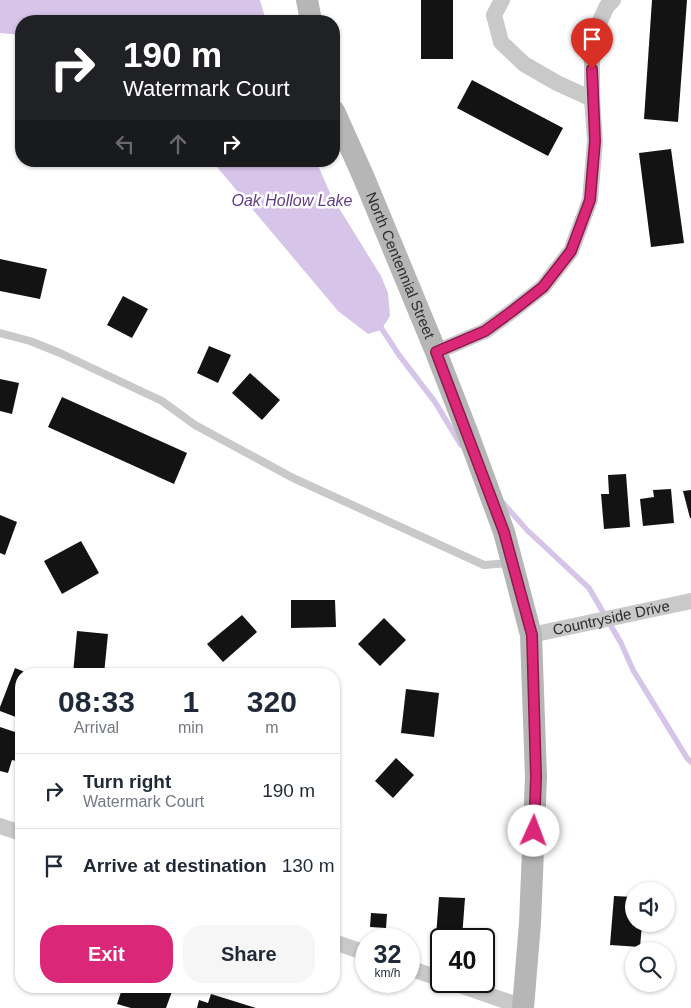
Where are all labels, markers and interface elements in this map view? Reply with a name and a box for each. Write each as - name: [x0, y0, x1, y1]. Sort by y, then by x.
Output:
- pin: [571, 18, 613, 69]
- icon: arrive: [578, 25, 606, 53]
- icon: right: [40, 35, 105, 100]
- text: 190 m: [123, 35, 222, 74]
- text: Watermark Court: [123, 76, 290, 101]
- icon: left: [111, 130, 139, 158]
- icon: ahead: [164, 130, 192, 158]
- icon: right: [217, 130, 245, 158]
- street label: North Centennial Street: [363, 189, 439, 342]
- water label: Oak Hollow Lake: [232, 192, 353, 209]
- street label: Countryside Drive: [551, 597, 671, 638]
- text: 08:33: [58, 685, 135, 718]
- text: 1: [182, 685, 199, 718]
- text: 320: [247, 685, 297, 718]
- text: Arrival: [74, 719, 119, 736]
- text: min: [178, 719, 204, 736]
- text: m: [265, 719, 278, 736]
- text: Turn right: [83, 771, 171, 792]
- icon: right: [40, 777, 68, 805]
- text: 190 m: [262, 780, 315, 801]
- text: Watermark Court: [83, 793, 204, 810]
- position arrow: [507, 804, 559, 856]
- icon: arrive: [40, 852, 68, 880]
- text: Arrive at destination: [83, 855, 267, 876]
- text: 130 m: [282, 855, 335, 876]
- map controls: [625, 882, 675, 992]
- button: sound: [625, 882, 675, 932]
- button: Exit: [40, 925, 173, 983]
- button: Share: [183, 925, 315, 983]
- speed limit sign: 40: [430, 928, 495, 993]
- text: 32: [374, 940, 401, 968]
- button: search: [625, 942, 675, 992]
- text: km/h: [374, 966, 401, 980]

